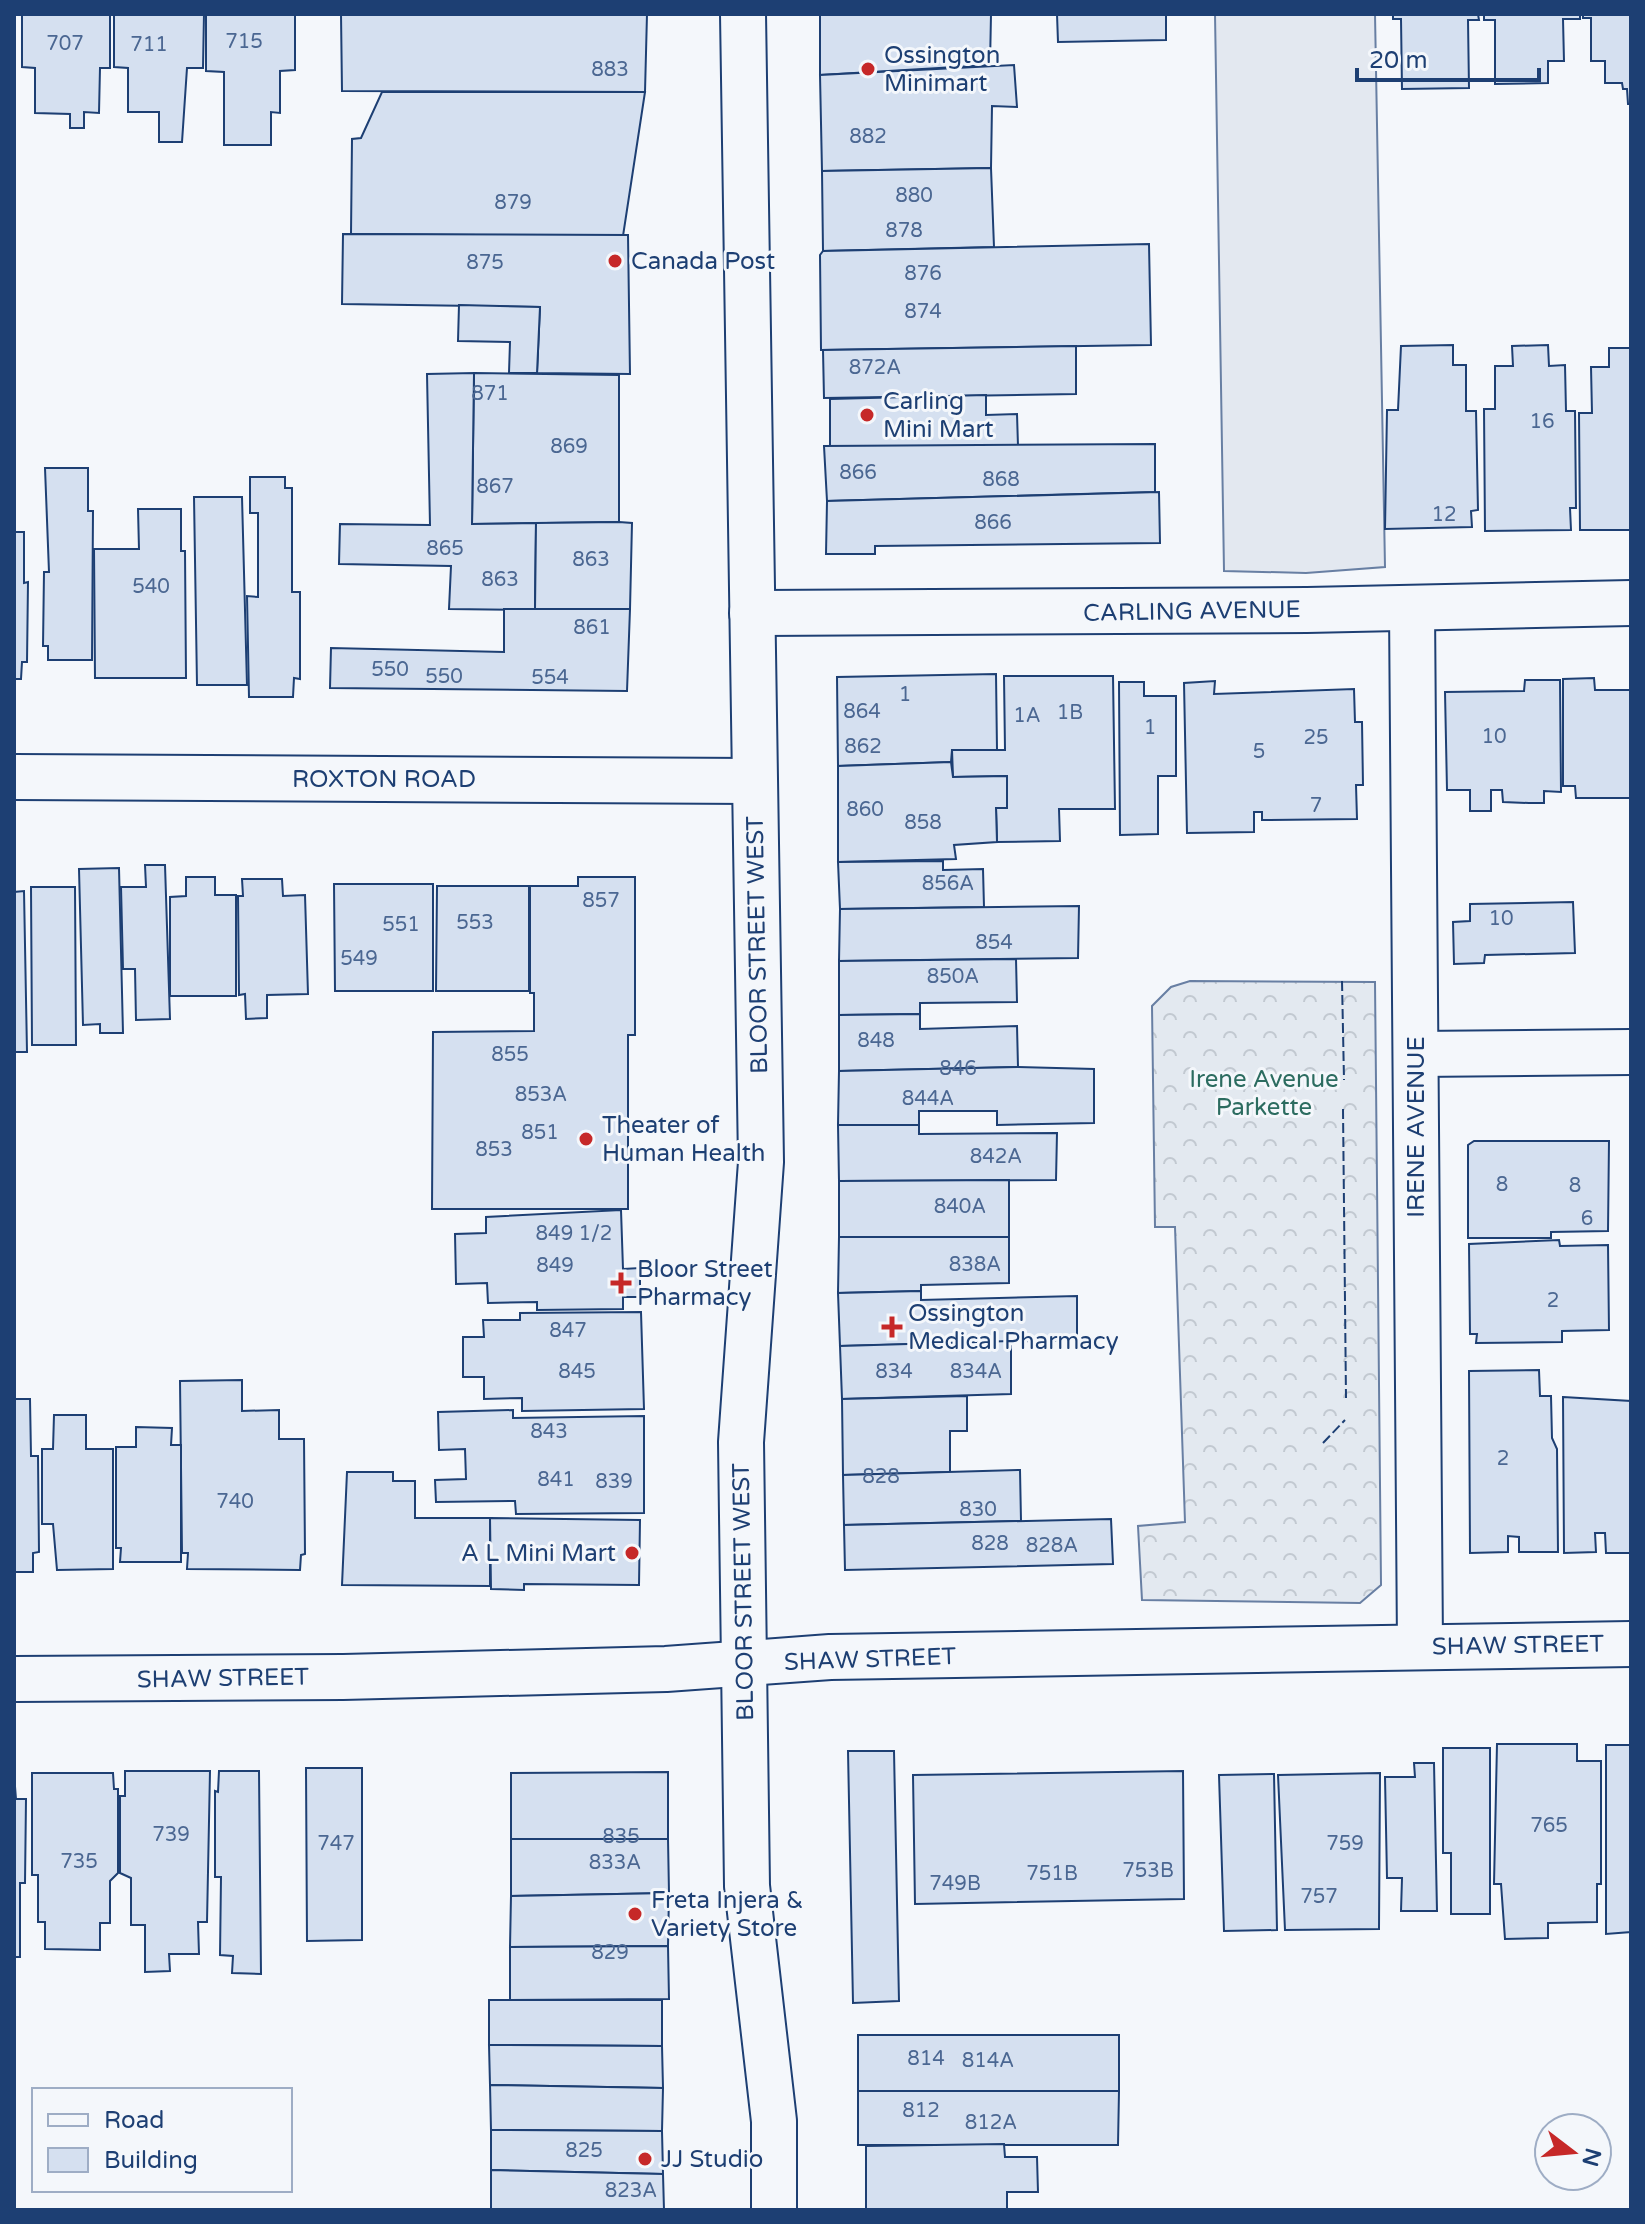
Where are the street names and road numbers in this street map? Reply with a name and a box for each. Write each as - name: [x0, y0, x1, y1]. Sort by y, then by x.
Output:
- street label: CARLING AVENUE: [1083, 595, 1301, 628]
- street label: ROXTON ROAD: [292, 765, 476, 794]
- street label: BLOOR STREET WEST: [741, 815, 774, 1074]
- street label: IRENE AVENUE: [1402, 1036, 1431, 1218]
- street label: BLOOR STREET WEST: [727, 1462, 760, 1721]
- street label: SHAW STREET: [1432, 1629, 1605, 1661]
- street label: SHAW STREET: [783, 1642, 957, 1677]
- street label: SHAW STREET: [137, 1662, 310, 1694]

